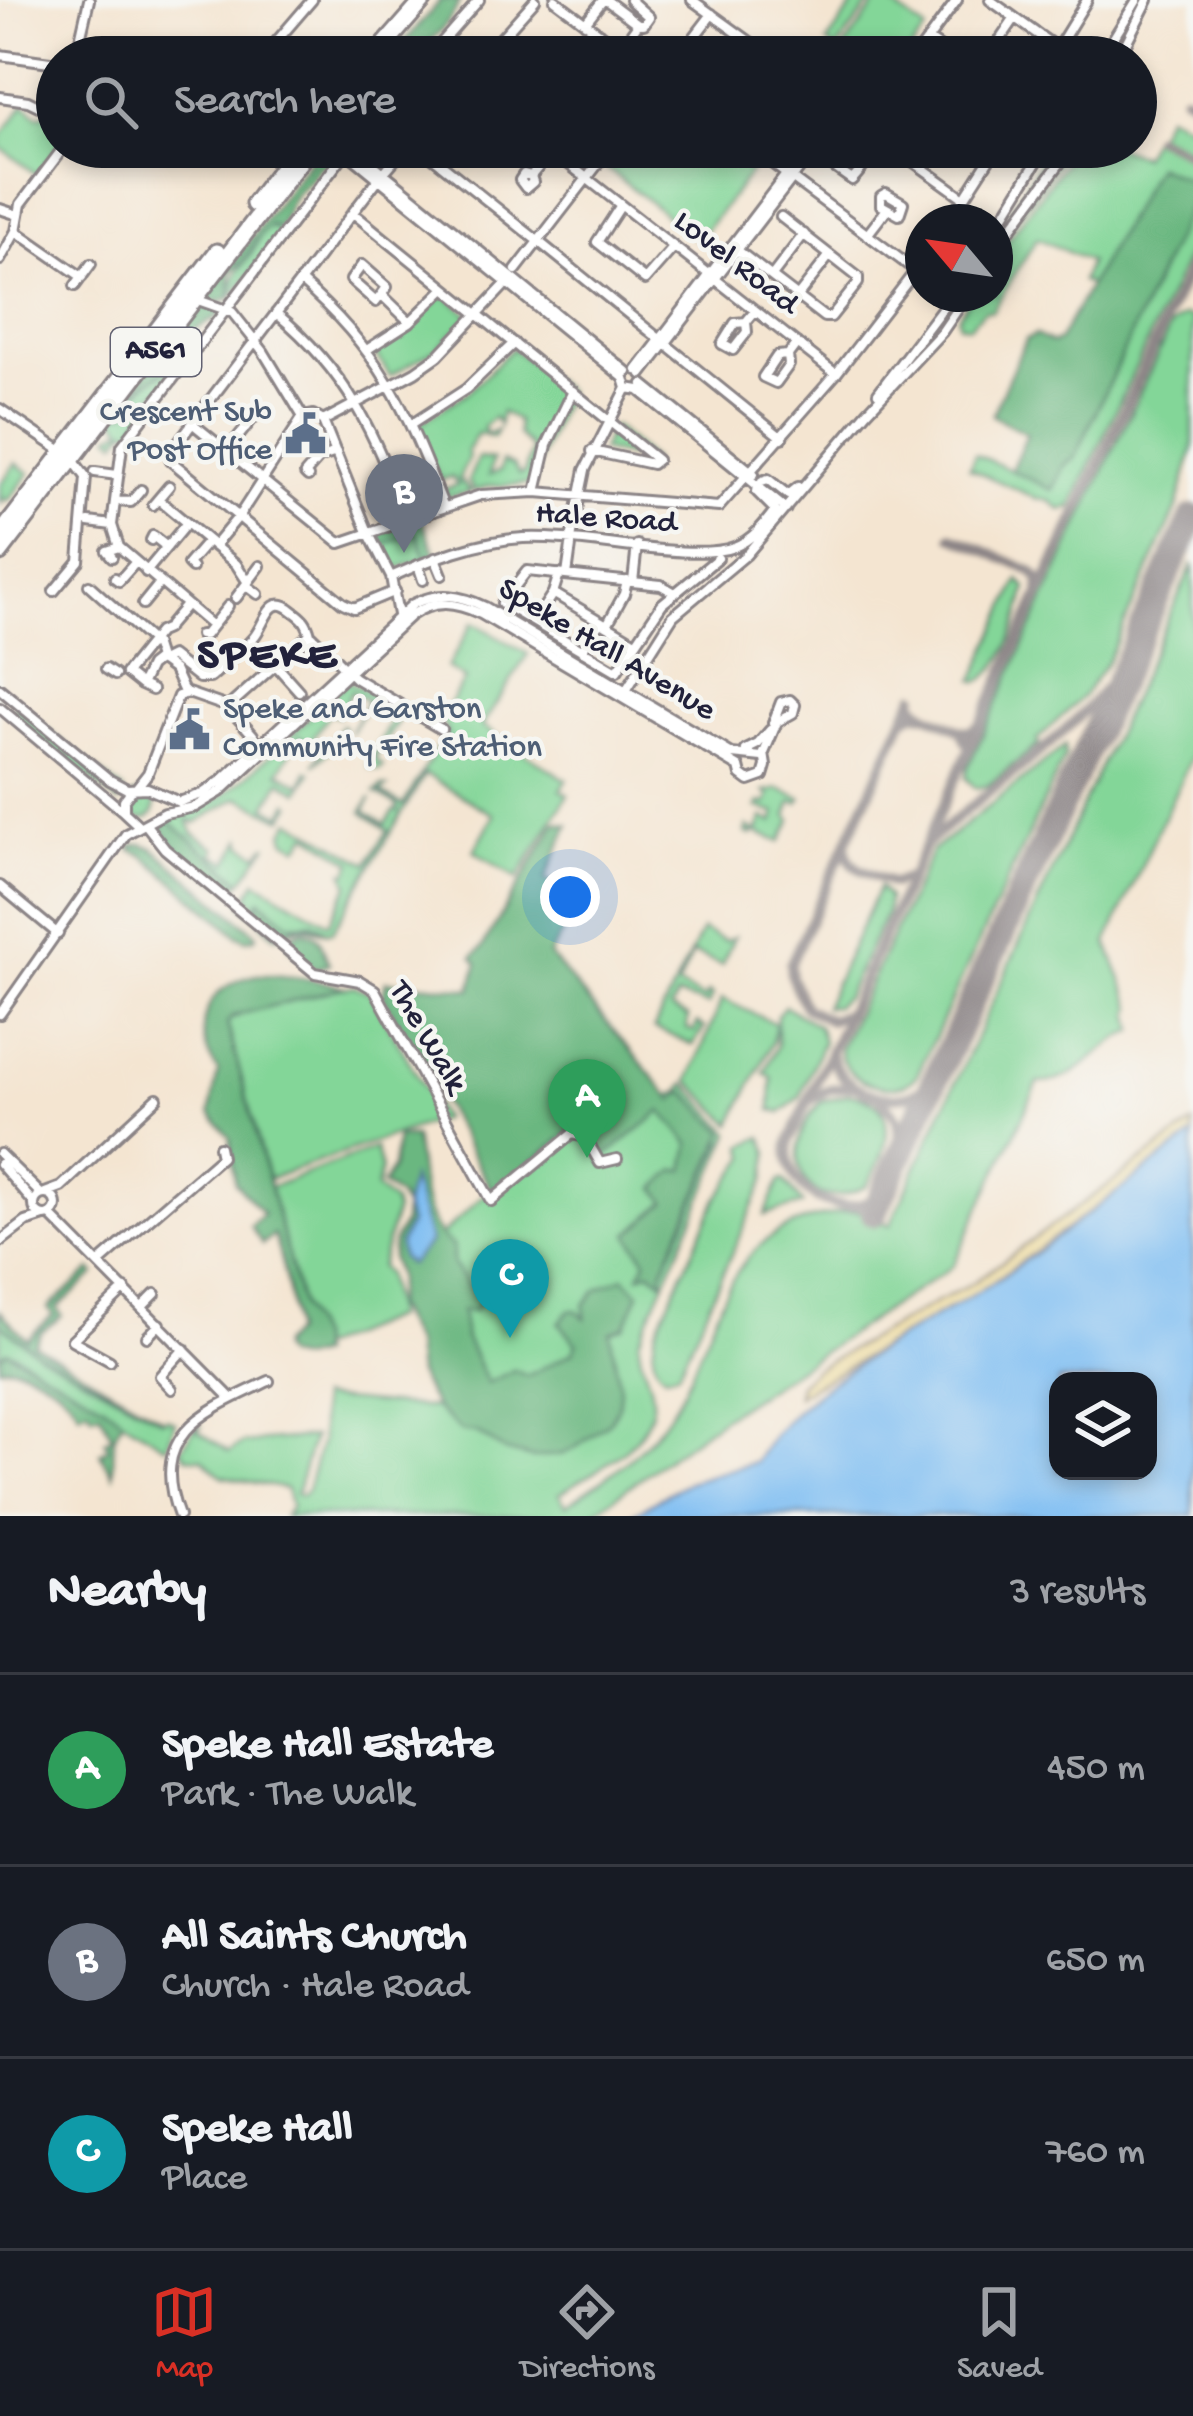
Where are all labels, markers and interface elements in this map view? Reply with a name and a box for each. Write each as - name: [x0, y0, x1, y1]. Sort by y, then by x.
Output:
- search box: [36, 36, 1157, 168]
- icon: search: [78, 69, 144, 135]
- text: Search here: [174, 76, 396, 129]
- street label: Lovel Road: [665, 203, 807, 326]
- north arrow: [905, 204, 1013, 312]
- road number: A561: [111, 328, 201, 376]
- place label: Crescent Sub Post Office: [100, 395, 273, 471]
- public building icon: Crescent Sub Post Office: [283, 410, 329, 456]
- pin: B: [365, 454, 443, 553]
- street label: Hale Road: [534, 496, 680, 544]
- street label: Speke Hall Avenue: [490, 571, 722, 731]
- district label: SPEKE: [197, 631, 339, 684]
- place label: Speke and Garston Community Fire Station: [223, 692, 542, 768]
- public building icon: Speke and Garston Community Fire Station: [166, 707, 212, 753]
- your location: [540, 867, 600, 927]
- street label: The Walk: [378, 973, 475, 1104]
- pin: A: [548, 1059, 626, 1158]
- pin: C: [471, 1239, 549, 1338]
- map controls: [1049, 1372, 1157, 1480]
- button: layers: [1049, 1372, 1157, 1480]
- text: Nearby: [48, 1564, 206, 1624]
- text: 3 results: [1010, 1571, 1145, 1617]
- text: Speke Hall Estate: [162, 1720, 493, 1773]
- text: A: [75, 1747, 99, 1793]
- text: 450 m: [1047, 1747, 1145, 1793]
- text: Park · The Walk: [162, 1773, 413, 1819]
- text: All Saints Church: [162, 1912, 467, 1965]
- text: B: [77, 1939, 97, 1985]
- text: 650 m: [1046, 1939, 1145, 1985]
- text: Church · Hale Road: [162, 1965, 468, 2011]
- text: Speke Hall: [162, 2104, 353, 2157]
- text: C: [76, 2131, 98, 2177]
- text: 760 m: [1046, 2131, 1145, 2177]
- text: Place: [162, 2157, 247, 2203]
- tab: Map: [151, 2279, 217, 2389]
- tab: Directions: [520, 2279, 654, 2389]
- tab: Saved: [957, 2279, 1042, 2389]

